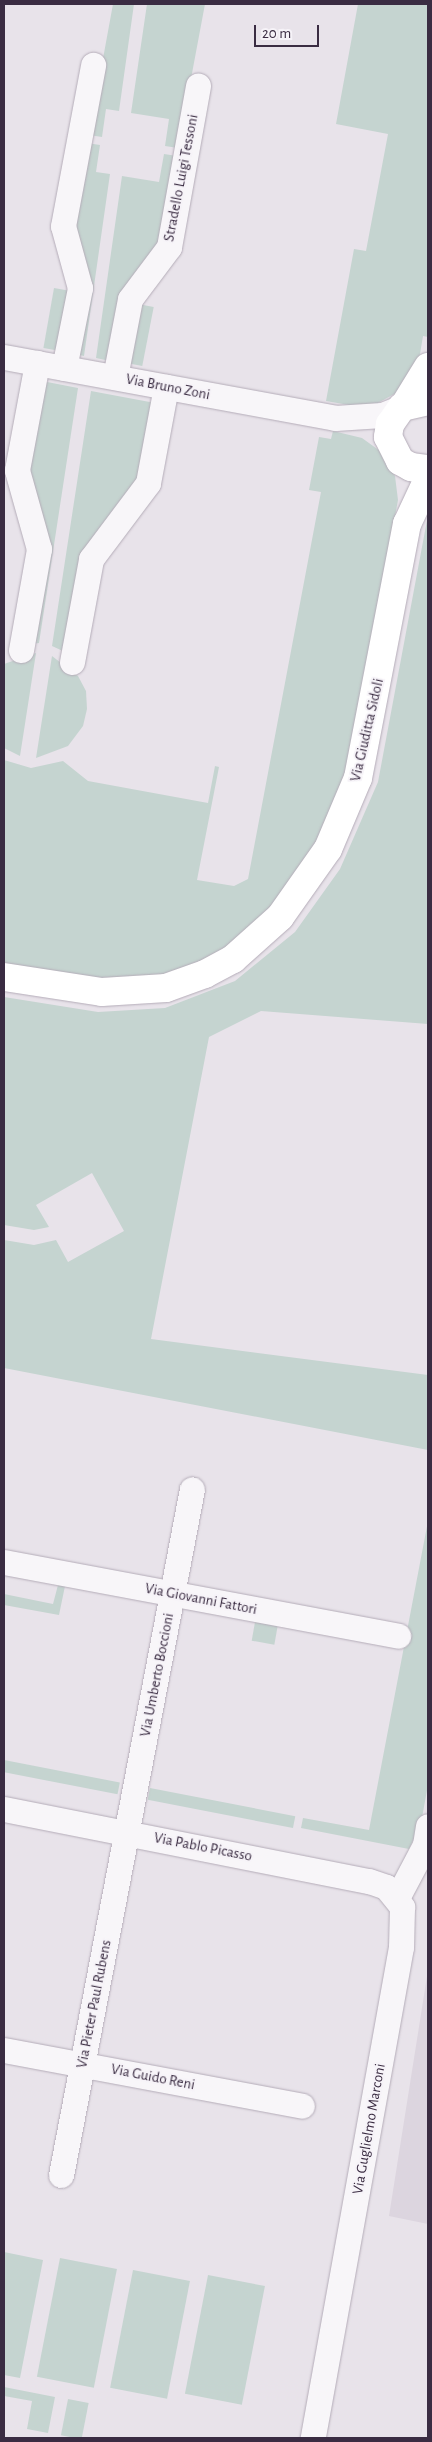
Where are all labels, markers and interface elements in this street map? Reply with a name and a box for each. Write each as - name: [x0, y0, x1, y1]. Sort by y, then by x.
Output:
- scale bar: [257, 15, 322, 47]
- text: 20 m: [262, 26, 291, 41]
- street label: Stradello Luigi Tessoni: [160, 113, 202, 243]
- street label: Via Bruno Zoni: [124, 370, 212, 404]
- street label: Via Giuditta Sidoli: [346, 677, 388, 783]
- street label: Via Giovanni Fattori: [143, 1579, 259, 1619]
- street label: Via Umberto Boccioni: [136, 1612, 178, 1738]
- street label: Via Pablo Picasso: [152, 1829, 254, 1865]
- street label: Via Pieter Paul Rubens: [73, 1938, 115, 2070]
- street label: Via Guido Reni: [109, 2060, 197, 2094]
- street label: Via Guglielmo Marconi: [349, 2062, 389, 2196]

